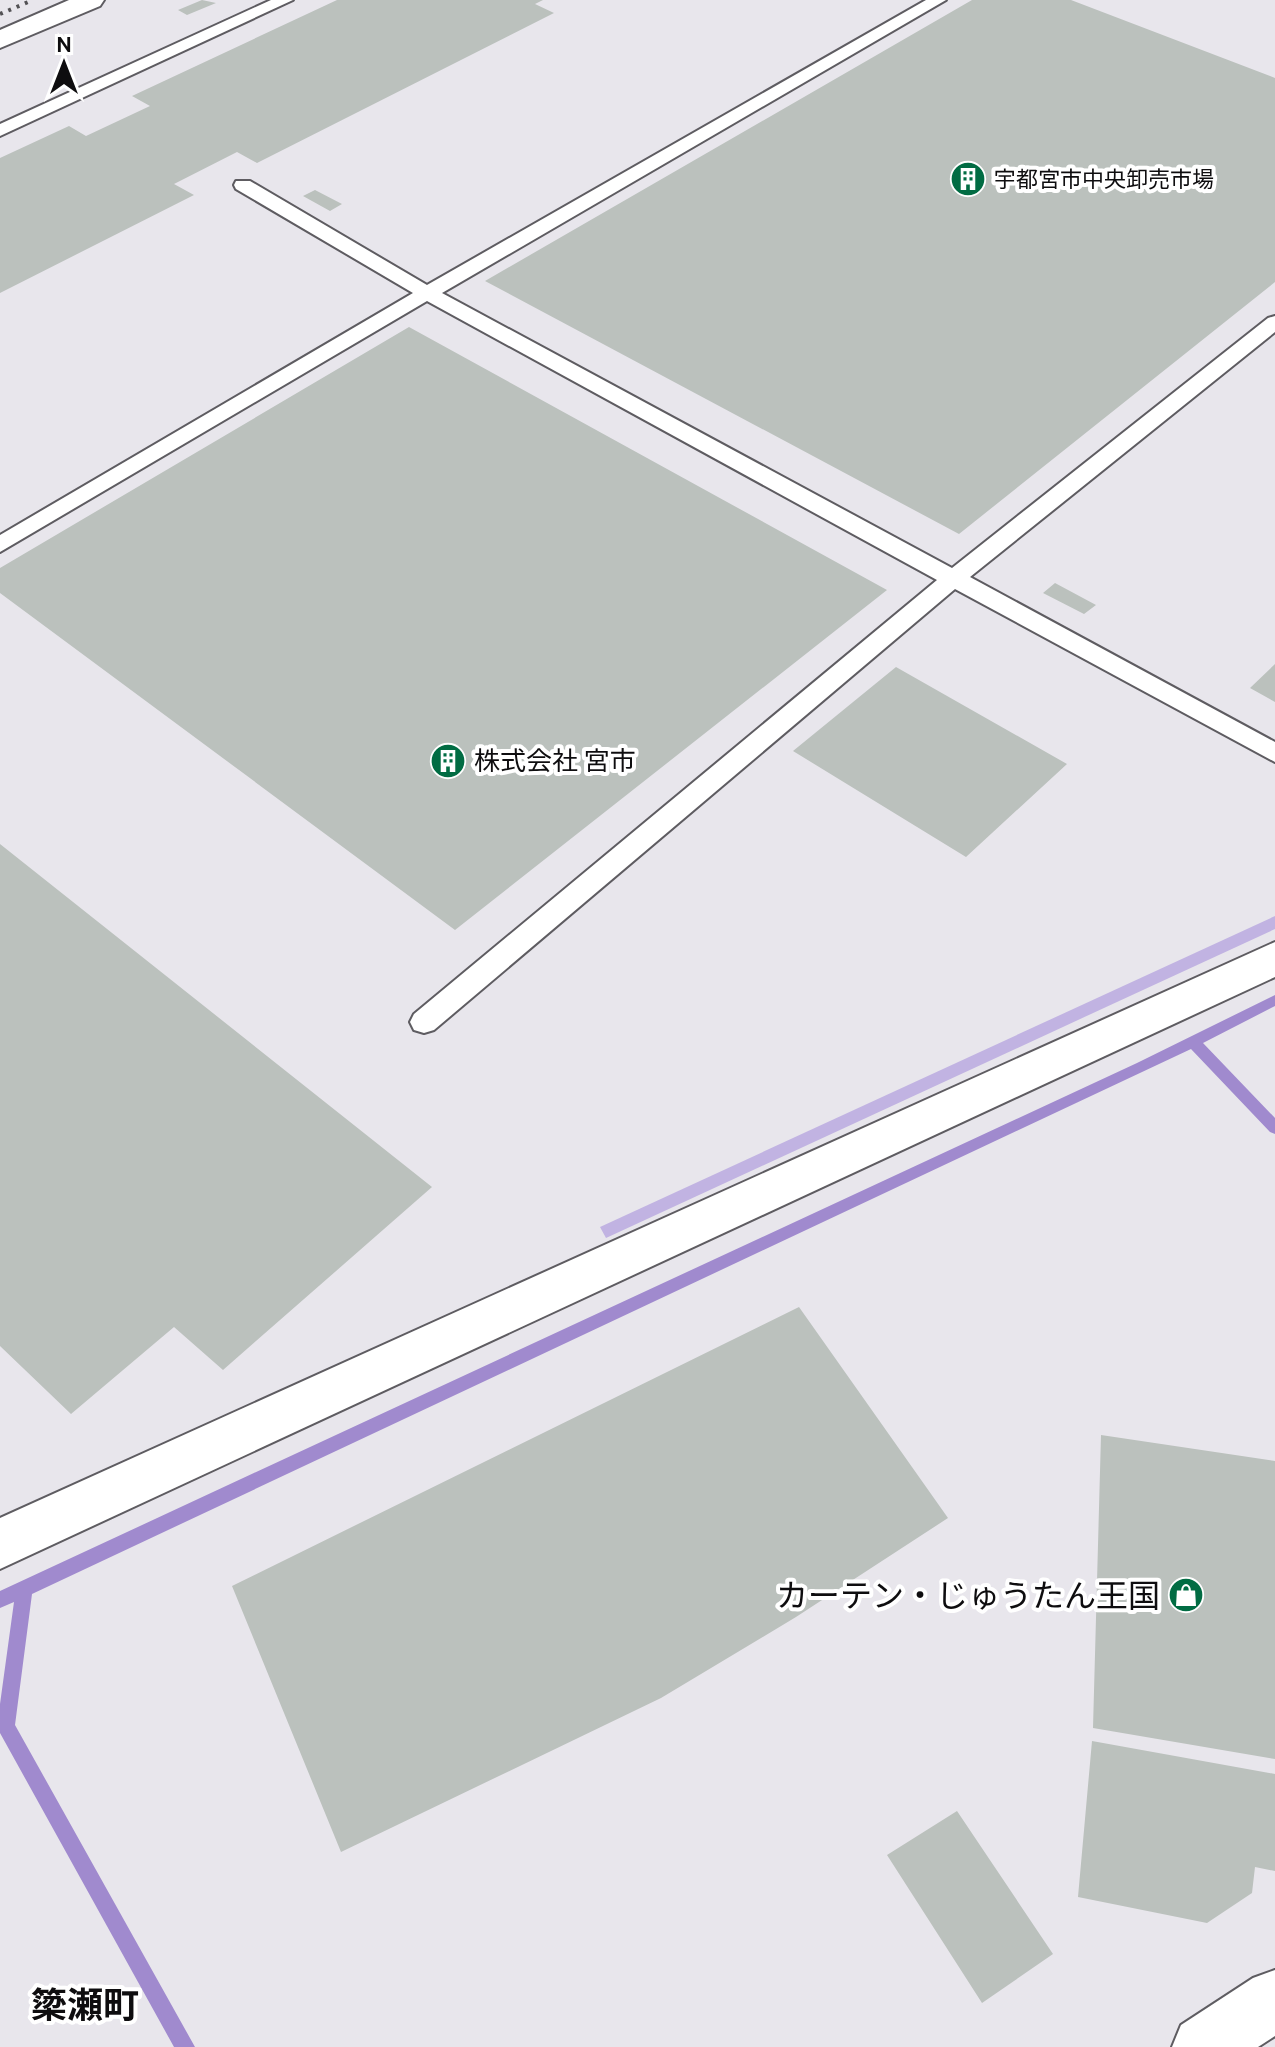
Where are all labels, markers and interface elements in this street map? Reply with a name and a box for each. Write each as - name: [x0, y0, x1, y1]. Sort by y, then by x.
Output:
- north arrow: [24, 24, 104, 104]
- text: N: [56, 31, 72, 58]
- building icon: 宇都宮市中央卸売市場: [949, 160, 987, 198]
- place label: 宇都宮市中央卸売市場: [994, 166, 1214, 193]
- building icon: 株式会社 宮市: [429, 742, 467, 780]
- place label: 株式会社 宮市: [474, 745, 636, 777]
- place label: カーテン・じゅうたん王国: [776, 1576, 1160, 1615]
- shop icon: カーテン・じゅうたん王国: [1167, 1576, 1205, 1614]
- district label: 簗瀬町: [31, 1983, 139, 2027]

